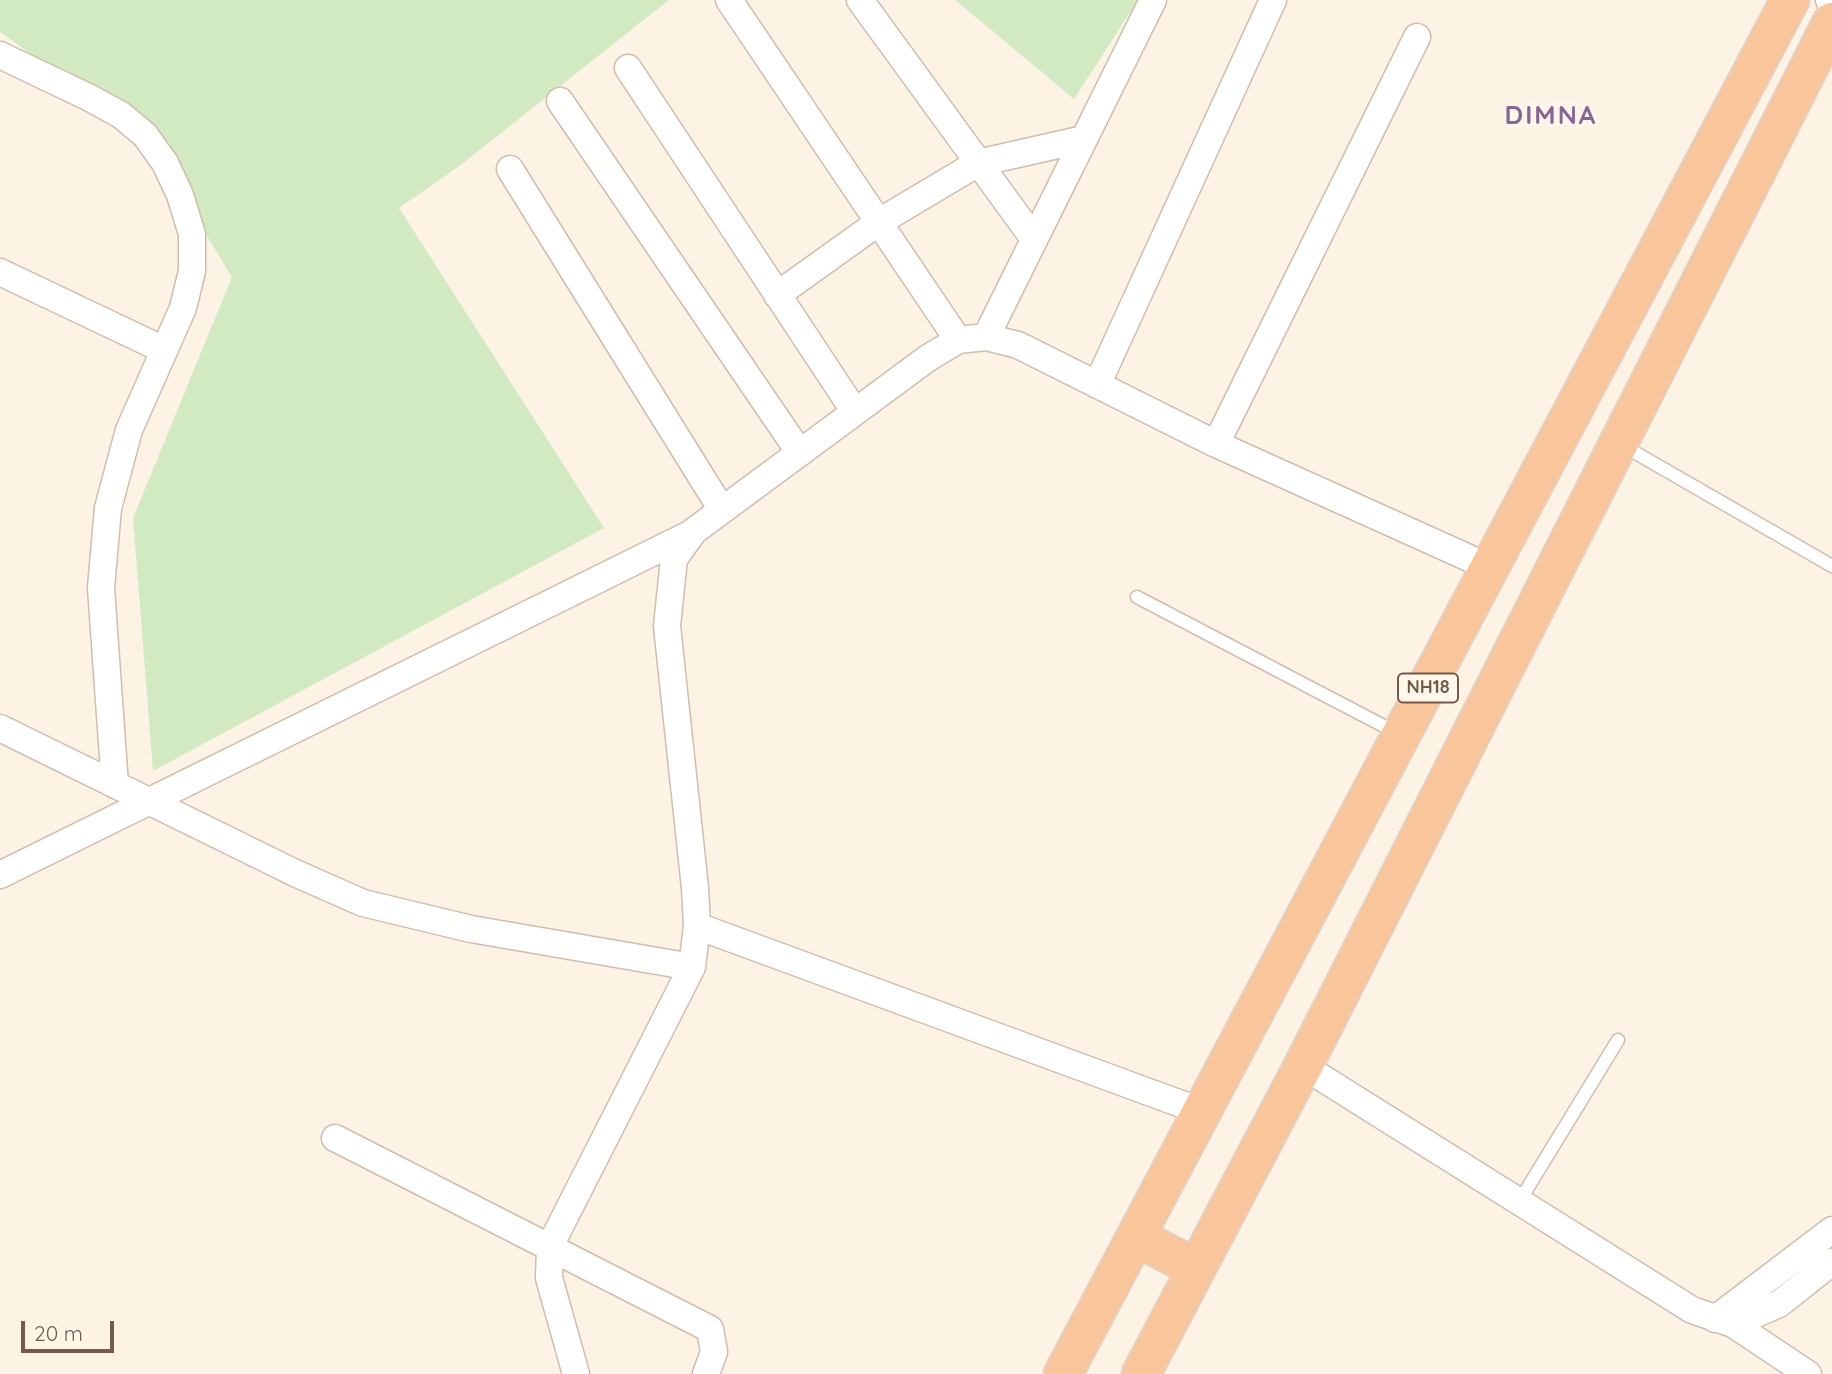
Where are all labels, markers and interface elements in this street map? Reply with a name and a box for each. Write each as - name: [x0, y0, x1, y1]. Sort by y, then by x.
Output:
- district label: DIMNA: [1505, 100, 1597, 132]
- road number: NH18: [1398, 674, 1458, 702]
- scale bar: [24, 1308, 117, 1352]
- text: 20 m: [34, 1320, 83, 1346]

